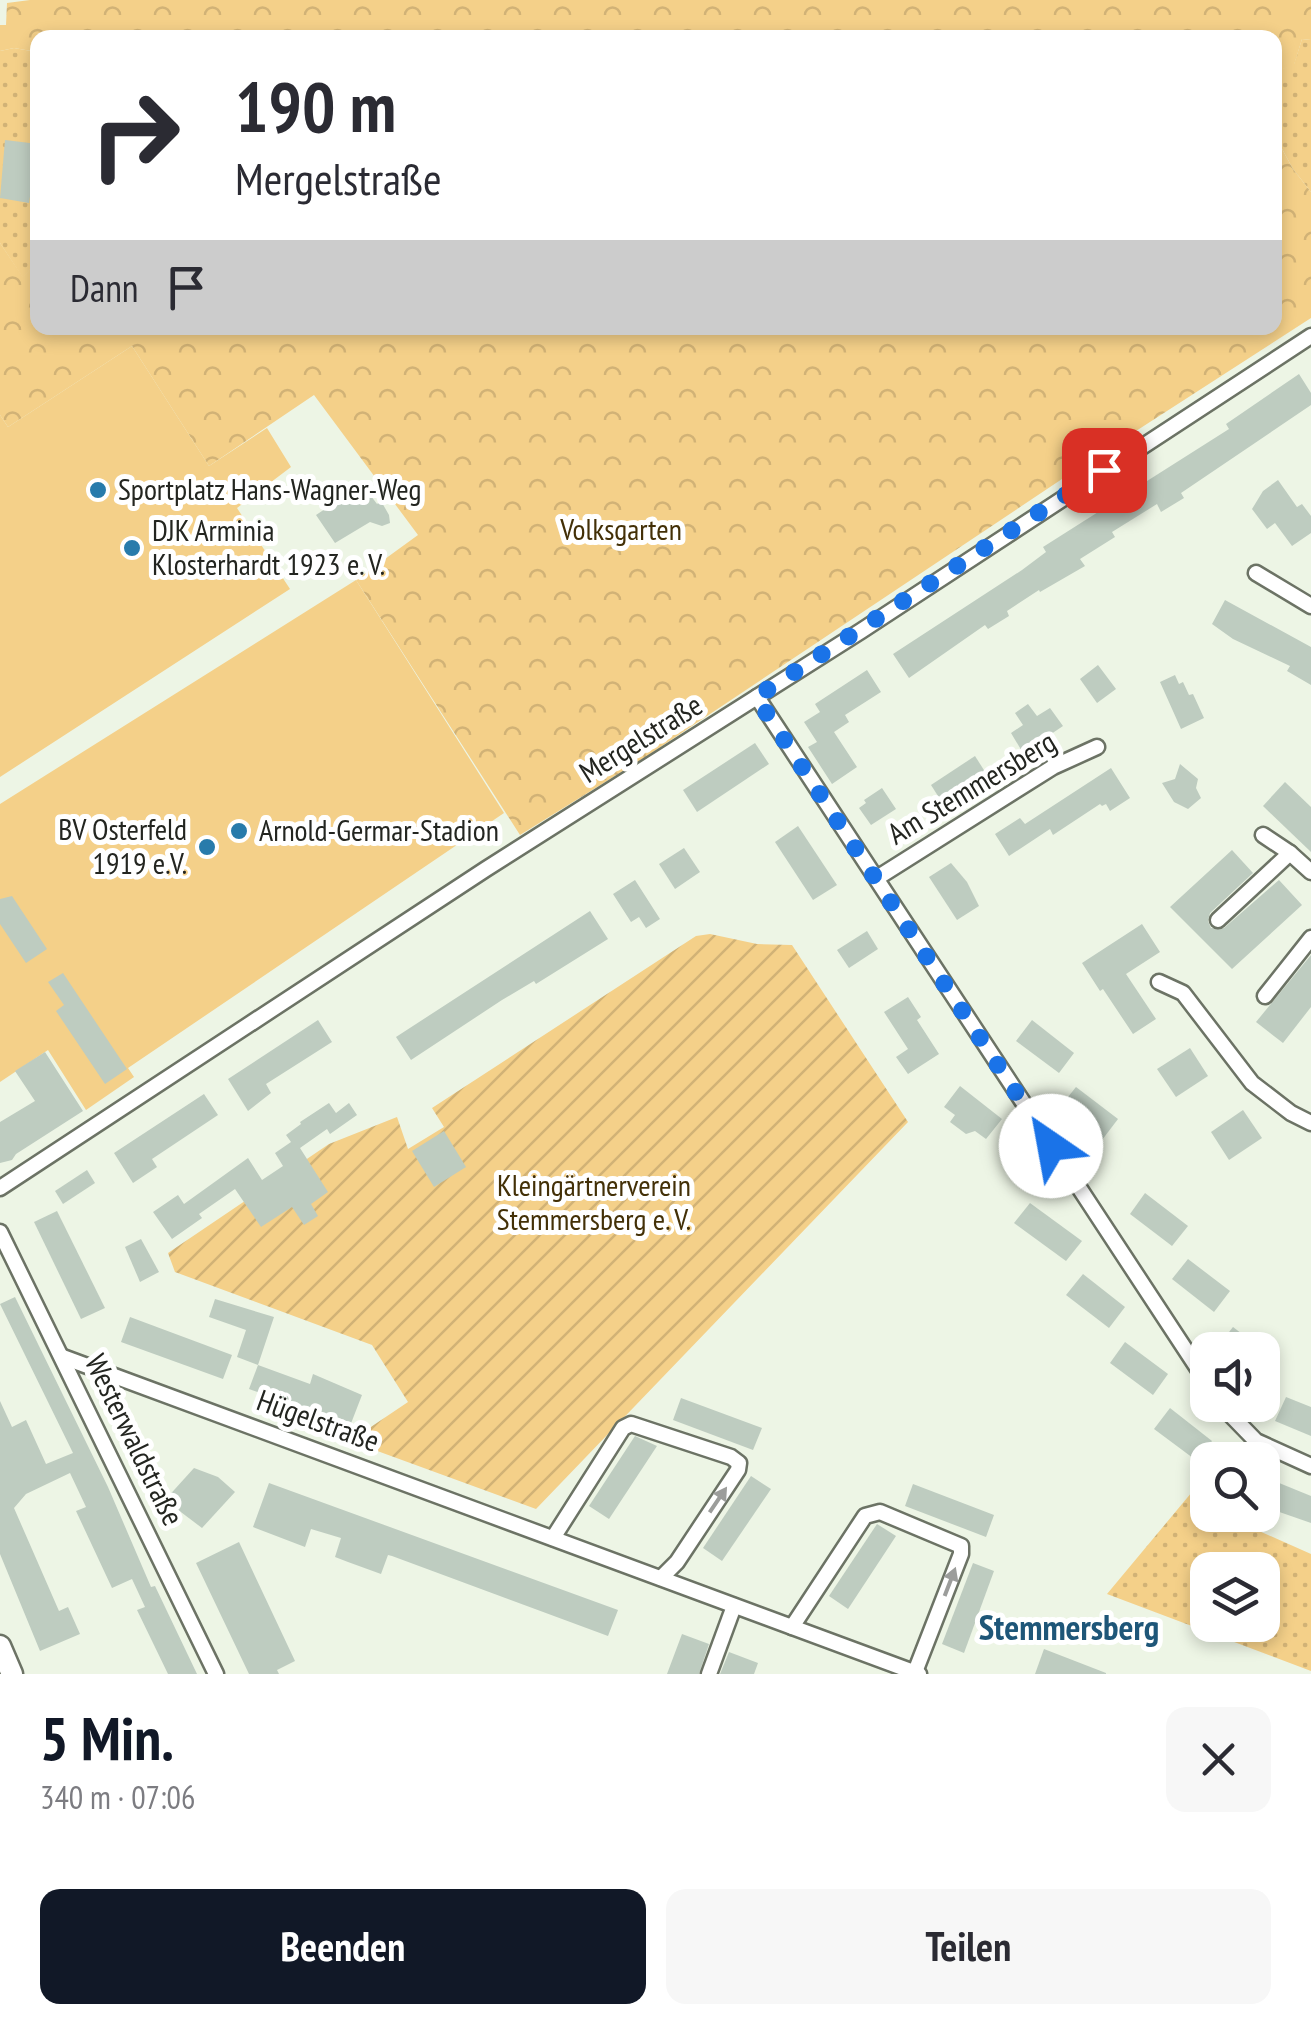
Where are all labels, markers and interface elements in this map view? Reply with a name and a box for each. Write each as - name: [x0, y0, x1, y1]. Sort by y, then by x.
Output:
- text: 190 m: [235, 61, 396, 151]
- icon: right: [70, 70, 200, 200]
- text: Mergelstraße: [235, 149, 442, 207]
- icon: arrive: [159, 260, 214, 315]
- text: Dann: [70, 263, 139, 312]
- pin: [1062, 428, 1147, 513]
- icon: arrive: [1077, 443, 1132, 498]
- place label: Sportplatz Hans-Wagner-Weg: [118, 469, 421, 508]
- marker: Sportplatz Hans-Wagner-Weg: [87, 479, 109, 501]
- park label: Volksgarten: [559, 509, 682, 548]
- place label: DJK Arminia Klosterhardt 1923 e. V.: [152, 510, 385, 583]
- marker: DJK Arminia Klosterhardt 1923 e. V.: [121, 537, 143, 559]
- street label: Mergelstraße: [571, 685, 709, 791]
- street label: Am Stemmersberg: [880, 721, 1063, 852]
- place label: BV Osterfeld 1919 e.V.: [58, 809, 187, 882]
- place label: Arnold-Germar-Stadion: [259, 810, 499, 849]
- marker: Arnold-Germar-Stadion: [228, 820, 250, 842]
- marker: BV Osterfeld 1919 e.V.: [196, 836, 218, 858]
- position arrow: [999, 1094, 1103, 1198]
- park label: Kleingärtnerverein Stemmersberg e. V.: [497, 1165, 691, 1238]
- map controls: [1190, 1332, 1280, 1642]
- button: sound: [1190, 1332, 1280, 1422]
- street label: Westerwaldstraße: [77, 1347, 194, 1531]
- street label: Hügelstraße: [252, 1380, 385, 1460]
- button: search: [1190, 1442, 1280, 1532]
- one-way arrow: [709, 1486, 727, 1514]
- button: layers: [1190, 1552, 1280, 1642]
- one-way arrow: [943, 1566, 959, 1596]
- district label: Stemmersberg: [979, 1604, 1159, 1650]
- text: 5 Min.: [40, 1699, 174, 1777]
- button: close: [1166, 1707, 1271, 1812]
- text: 340 m · 07:06: [40, 1776, 195, 1818]
- button: Beenden: [40, 1889, 646, 2004]
- button: Teilen: [666, 1889, 1271, 2004]

